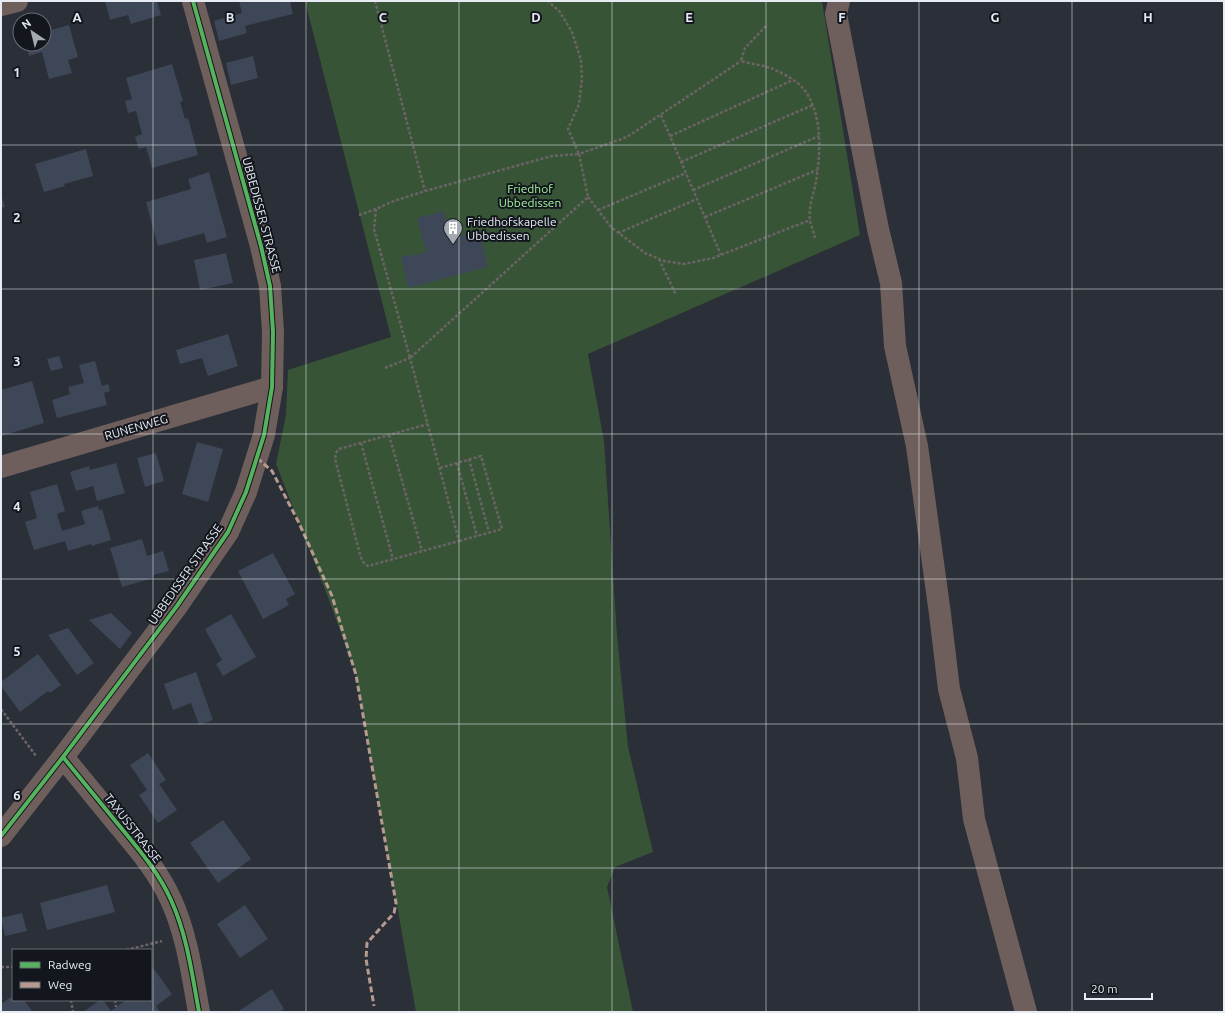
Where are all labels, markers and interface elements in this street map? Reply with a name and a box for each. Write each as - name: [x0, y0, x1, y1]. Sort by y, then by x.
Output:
- text: A: [72, 10, 82, 24]
- text: B: [226, 10, 235, 24]
- text: C: [379, 10, 388, 24]
- text: D: [531, 10, 541, 24]
- text: E: [685, 10, 693, 24]
- text: F: [838, 10, 846, 24]
- text: G: [991, 10, 1000, 24]
- text: H: [1143, 10, 1153, 24]
- north arrow: [12, 12, 52, 52]
- text: N: [19, 17, 33, 31]
- text: 1: [13, 65, 21, 79]
- street label: UBBEDISSER STRASSE: [240, 156, 284, 275]
- park label: Friedhof Ubbedissen: [499, 182, 561, 209]
- text: 2: [13, 210, 21, 224]
- place label: Friedhofskapelle Ubbedissen: [467, 215, 557, 242]
- building icon: Friedhofskapelle Ubbedissen: [442, 217, 464, 245]
- text: 3: [13, 354, 21, 368]
- street label: RUNENWEG: [103, 412, 169, 442]
- text: 4: [13, 499, 21, 513]
- street label: UBBEDISSER STRASSE: [145, 521, 225, 627]
- text: 5: [13, 644, 21, 658]
- text: 6: [13, 788, 21, 802]
- street label: TAXUSSTRASSE: [102, 791, 164, 865]
- legend: [12, 949, 152, 1001]
- text: Radweg: [48, 958, 91, 971]
- scale bar: [1085, 975, 1152, 1001]
- text: Weg: [48, 978, 72, 991]
- text: 20 m: [1091, 982, 1118, 995]

